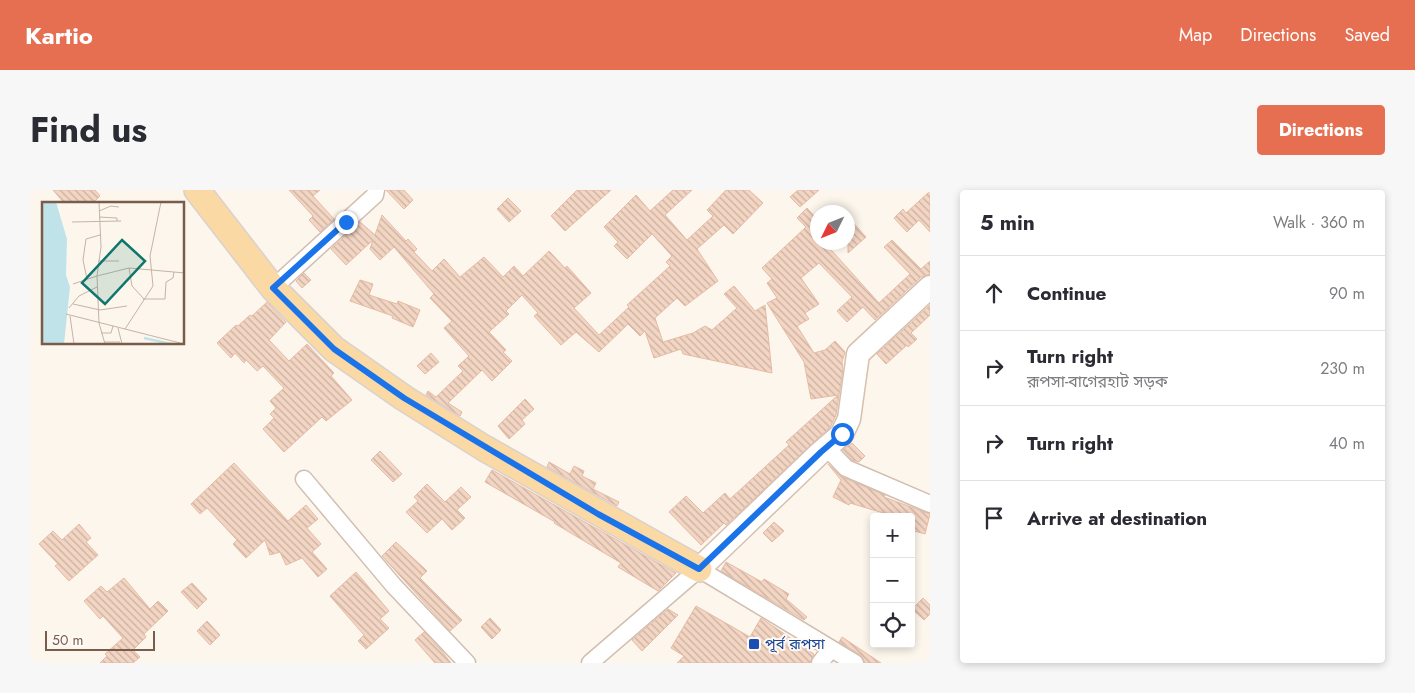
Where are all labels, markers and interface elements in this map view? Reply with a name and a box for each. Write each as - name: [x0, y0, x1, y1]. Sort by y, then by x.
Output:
- text: Kartio: [25, 18, 93, 53]
- text: Map: [1179, 22, 1212, 48]
- text: Directions: [1240, 22, 1316, 48]
- text: Saved: [1344, 22, 1390, 48]
- text: Find us: [30, 105, 147, 155]
- button: Directions: [1257, 105, 1385, 155]
- inset map: [42, 202, 185, 345]
- north arrow: [810, 205, 855, 250]
- text: 5 min: [980, 208, 1035, 238]
- route end: [335, 211, 358, 234]
- text: Walk · 360 m: [1273, 211, 1365, 234]
- icon: ahead: [980, 279, 1008, 307]
- text: Continue: [1027, 280, 1106, 307]
- text: 90 m: [1329, 282, 1365, 305]
- text: Turn right: [1027, 343, 1113, 370]
- icon: right: [980, 354, 1008, 382]
- text: 230 m: [1320, 357, 1365, 380]
- text: রূপসা-বাগেরহাট সড়ক: [1027, 370, 1168, 393]
- route start: [831, 423, 854, 446]
- icon: right: [980, 429, 1008, 457]
- text: Turn right: [1027, 430, 1113, 457]
- text: 40 m: [1329, 432, 1365, 455]
- icon: arrive: [980, 504, 1008, 532]
- text: Arrive at destination: [1027, 505, 1207, 532]
- map controls: [870, 513, 915, 648]
- button: +: [870, 513, 915, 558]
- button: −: [870, 558, 915, 603]
- button: locate: [870, 603, 915, 648]
- scale bar: [45, 628, 155, 651]
- text: 50 m: [52, 630, 83, 650]
- place label: পূর্ব রূপসা: [765, 633, 826, 655]
- marker: পূর্ব রূপসা: [747, 637, 761, 651]

